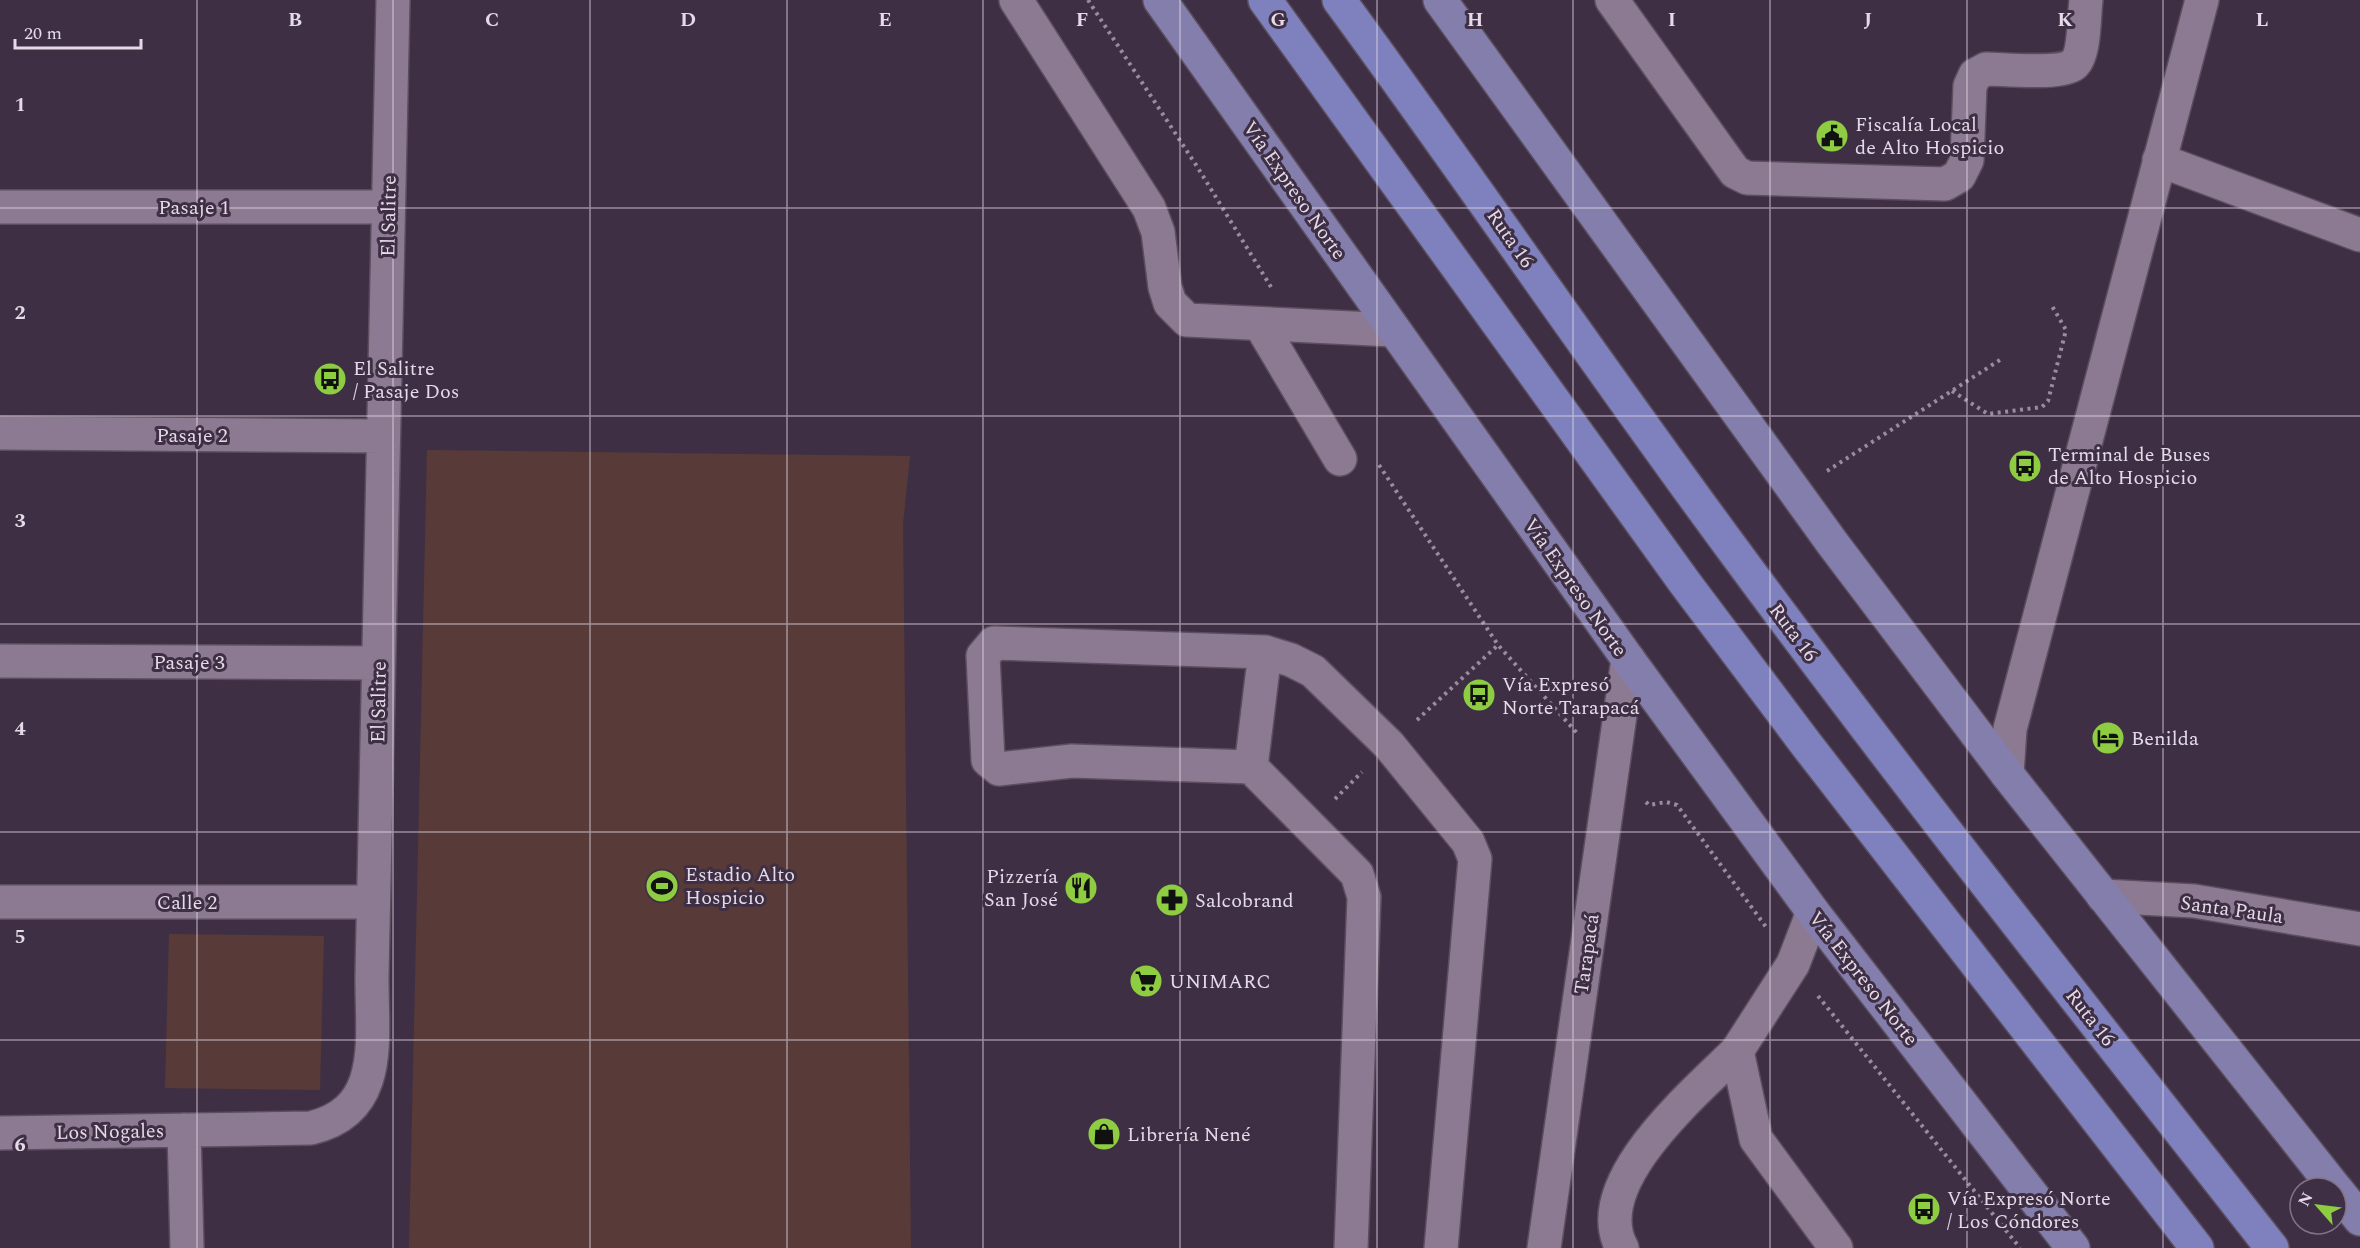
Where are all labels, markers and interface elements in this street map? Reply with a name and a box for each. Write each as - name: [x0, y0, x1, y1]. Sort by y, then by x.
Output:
- text: B: [288, 5, 302, 35]
- text: C: [485, 5, 499, 35]
- text: D: [680, 5, 696, 35]
- text: E: [878, 5, 892, 35]
- text: F: [1076, 5, 1088, 35]
- text: G: [1270, 5, 1286, 35]
- text: H: [1467, 5, 1483, 35]
- text: I: [1668, 5, 1676, 35]
- text: J: [1864, 5, 1872, 35]
- text: K: [2057, 5, 2073, 35]
- text: L: [2256, 5, 2268, 35]
- scale bar: [15, 12, 141, 50]
- text: 20 m: [24, 20, 62, 47]
- text: 1: [14, 90, 26, 120]
- place label: Fiscalía Local de Alto Hospicio: [1855, 110, 2004, 163]
- street label: Vía Expreso Norte: [1235, 115, 1353, 266]
- public building icon: Fiscalía Local de Alto Hospicio: [1814, 118, 1850, 154]
- street label: El Salitre: [373, 175, 405, 257]
- street label: Pasaje 1: [158, 193, 230, 223]
- street label: Ruta 16: [1479, 203, 1541, 274]
- text: 2: [14, 298, 26, 328]
- place label: El Salitre / Pasaje Dos: [353, 354, 459, 407]
- bus stop icon: El Salitre / Pasaje Dos: [312, 361, 348, 397]
- street label: Pasaje 2: [156, 421, 228, 451]
- place label: Terminal de Buses de Alto Hospicio: [2048, 440, 2211, 493]
- bus stop icon: Terminal de Buses de Alto Hospicio: [2007, 448, 2043, 484]
- text: 3: [14, 506, 26, 536]
- street label: Vía Expreso Norte: [1516, 512, 1634, 663]
- street label: Ruta 16: [1761, 597, 1825, 668]
- street label: Pasaje 3: [153, 648, 225, 678]
- street label: El Salitre: [363, 661, 395, 743]
- place label: Vía Expresó Norte Tarapacá: [1502, 670, 1640, 723]
- bus stop icon: Vía Expresó Norte Tarapacá: [1461, 677, 1497, 713]
- text: 4: [14, 714, 26, 744]
- hotel icon: Benilda: [2090, 720, 2126, 756]
- place label: Benilda: [2131, 724, 2199, 754]
- place label: Estadio Alto Hospicio: [685, 860, 795, 913]
- place label: Pizzería San José: [984, 862, 1058, 915]
- sports icon: Estadio Alto Hospicio: [644, 868, 680, 904]
- restaurant icon: Pizzería San José: [1063, 870, 1099, 906]
- pharmacy icon: Salcobrand: [1154, 882, 1190, 918]
- place label: Salcobrand: [1195, 886, 1294, 916]
- street label: Calle 2: [157, 888, 217, 918]
- street label: Santa Paula: [2179, 888, 2285, 932]
- street label: Vía Expreso Norte: [1801, 905, 1925, 1052]
- street label: Tarapacá: [1567, 912, 1608, 996]
- text: 5: [14, 922, 26, 952]
- supermarket icon: UNIMARC: [1128, 963, 1164, 999]
- place label: UNIMARC: [1169, 967, 1271, 997]
- street label: Ruta 16: [2058, 982, 2122, 1053]
- street label: Los Nogales: [56, 1116, 165, 1148]
- shop icon: Librería Nené: [1086, 1116, 1122, 1152]
- place label: Librería Nené: [1127, 1120, 1251, 1150]
- text: 6: [14, 1130, 26, 1160]
- north arrow: [2288, 1176, 2348, 1236]
- place label: Vía Expresó Norte / Los Cóndores: [1947, 1184, 2111, 1237]
- text: N: [2292, 1188, 2319, 1211]
- bus stop icon: Vía Expresó Norte / Los Cóndores: [1906, 1191, 1942, 1227]

